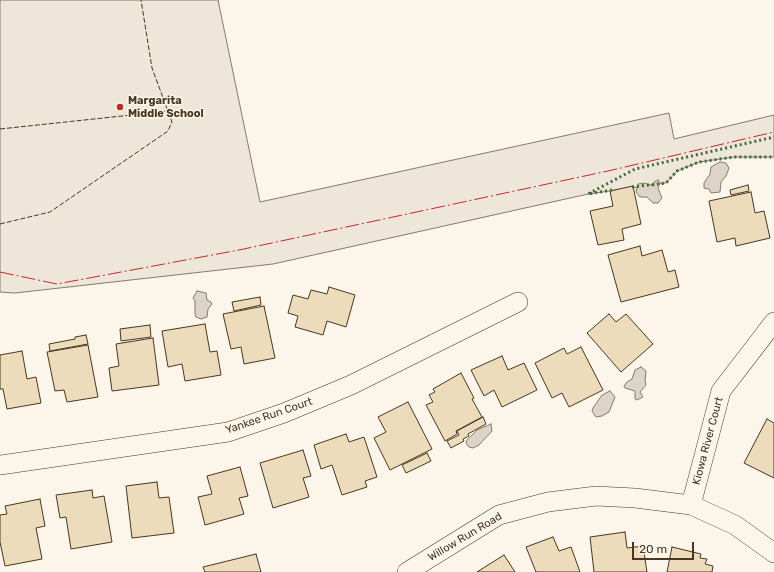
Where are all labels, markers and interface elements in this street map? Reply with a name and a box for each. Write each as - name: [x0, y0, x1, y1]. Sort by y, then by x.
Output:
- place label: Margarita Middle School: [128, 94, 204, 120]
- marker: Margarita Middle School: [115, 102, 125, 112]
- street label: Yankee Run Court: [224, 395, 314, 437]
- street label: Kiowa River Court: [690, 396, 726, 486]
- street label: Willow Run Road: [426, 510, 504, 564]
- scale bar: [634, 534, 696, 560]
- text: 20 m: [639, 542, 667, 556]

